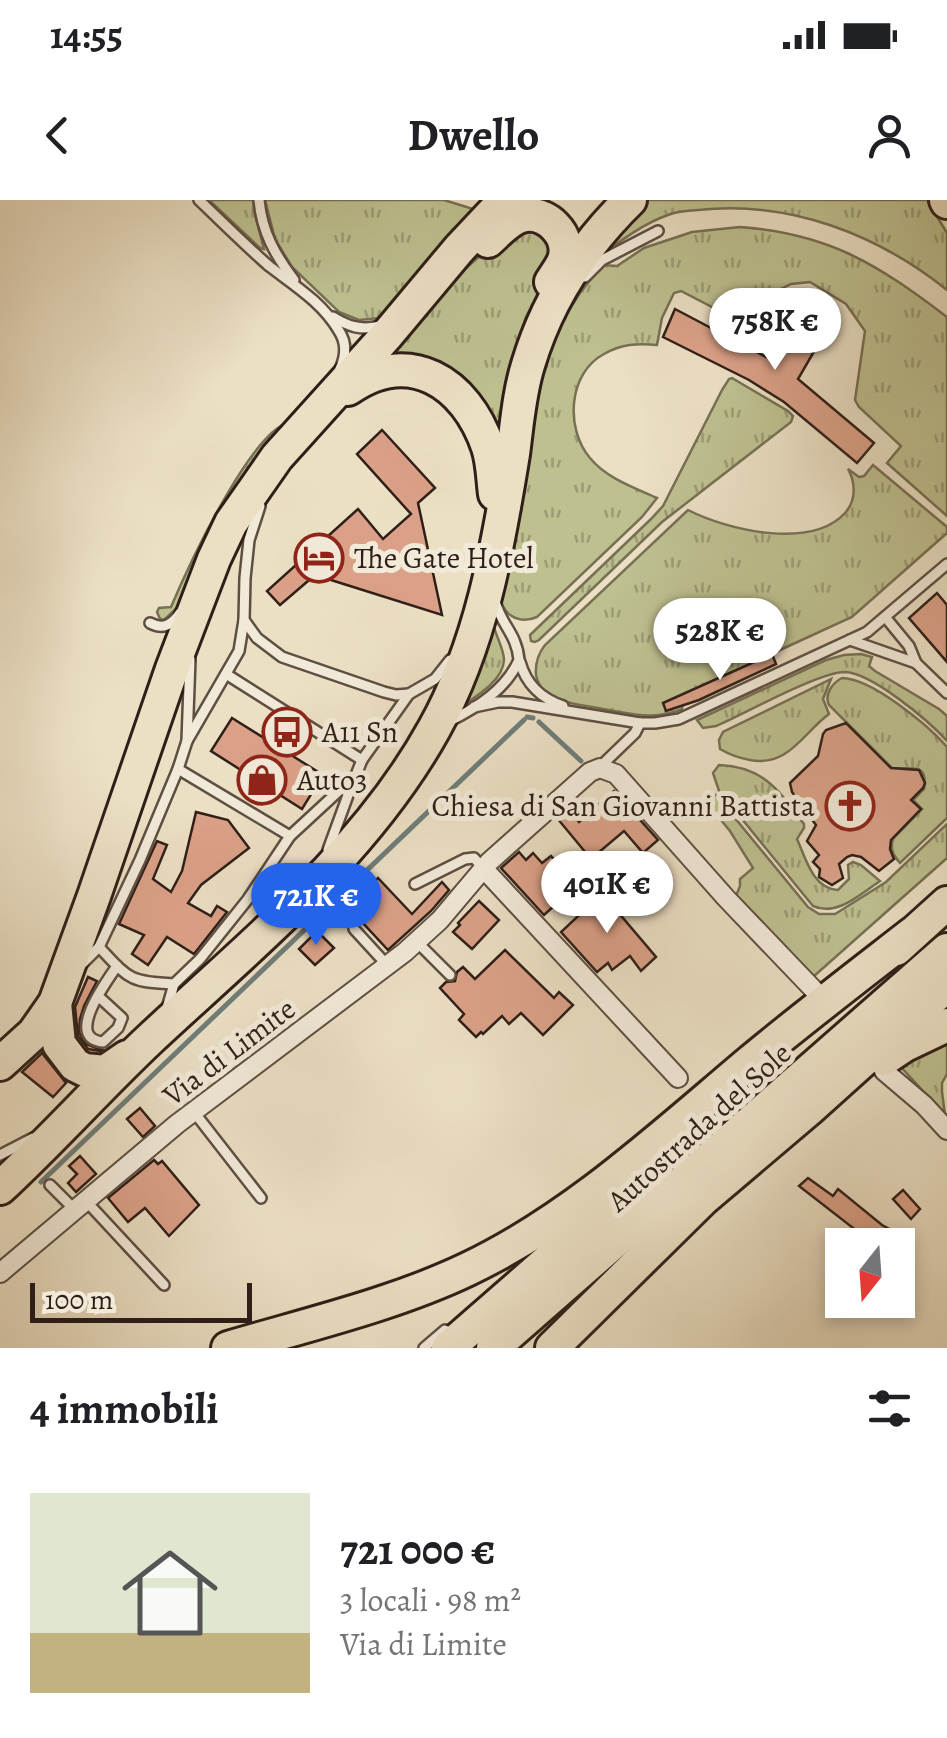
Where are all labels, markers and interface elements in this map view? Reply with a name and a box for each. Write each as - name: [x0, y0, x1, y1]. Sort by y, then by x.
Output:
- text: 14:55: [50, 9, 123, 61]
- text: Dwello: [408, 104, 539, 166]
- icon: back: [30, 108, 85, 163]
- icon: person: [862, 108, 917, 163]
- pin: 758K €: [694, 288, 856, 373]
- text: 758K €: [731, 298, 819, 342]
- hotel icon: The Gate Hotel: [293, 532, 345, 584]
- place label: The Gate Hotel: [354, 538, 534, 578]
- pin: 528K €: [639, 598, 801, 683]
- text: 528K €: [675, 608, 765, 652]
- bus stop icon: A11 Sn: [261, 706, 313, 758]
- place label: A11 Sn: [321, 712, 398, 752]
- shop icon: Auto3: [236, 754, 288, 806]
- place label: Auto3: [296, 760, 367, 800]
- church icon: Chiesa di San Giovanni Battista: [824, 780, 876, 832]
- place label: Chiesa di San Giovanni Battista: [432, 786, 815, 826]
- pin: 401K €: [526, 851, 688, 936]
- text: 401K €: [563, 861, 651, 905]
- pin: 721K €: [235, 863, 397, 948]
- text: 721K €: [273, 873, 359, 917]
- street label: Via di Limite: [154, 989, 303, 1116]
- street label: Autostrada del Sole: [598, 1034, 800, 1221]
- north arrow: [825, 1228, 915, 1318]
- map controls: [825, 1228, 915, 1318]
- scale bar: [30, 1278, 252, 1322]
- text: 100 m: [45, 1281, 113, 1319]
- text: 4 immobili: [30, 1380, 219, 1437]
- icon: filters: [862, 1381, 917, 1436]
- text: 721 000 €: [340, 1521, 495, 1578]
- icon: home: [110, 1533, 230, 1653]
- text: 3 locali · 98 m²: [340, 1578, 521, 1622]
- text: Via di Limite: [340, 1622, 507, 1666]

